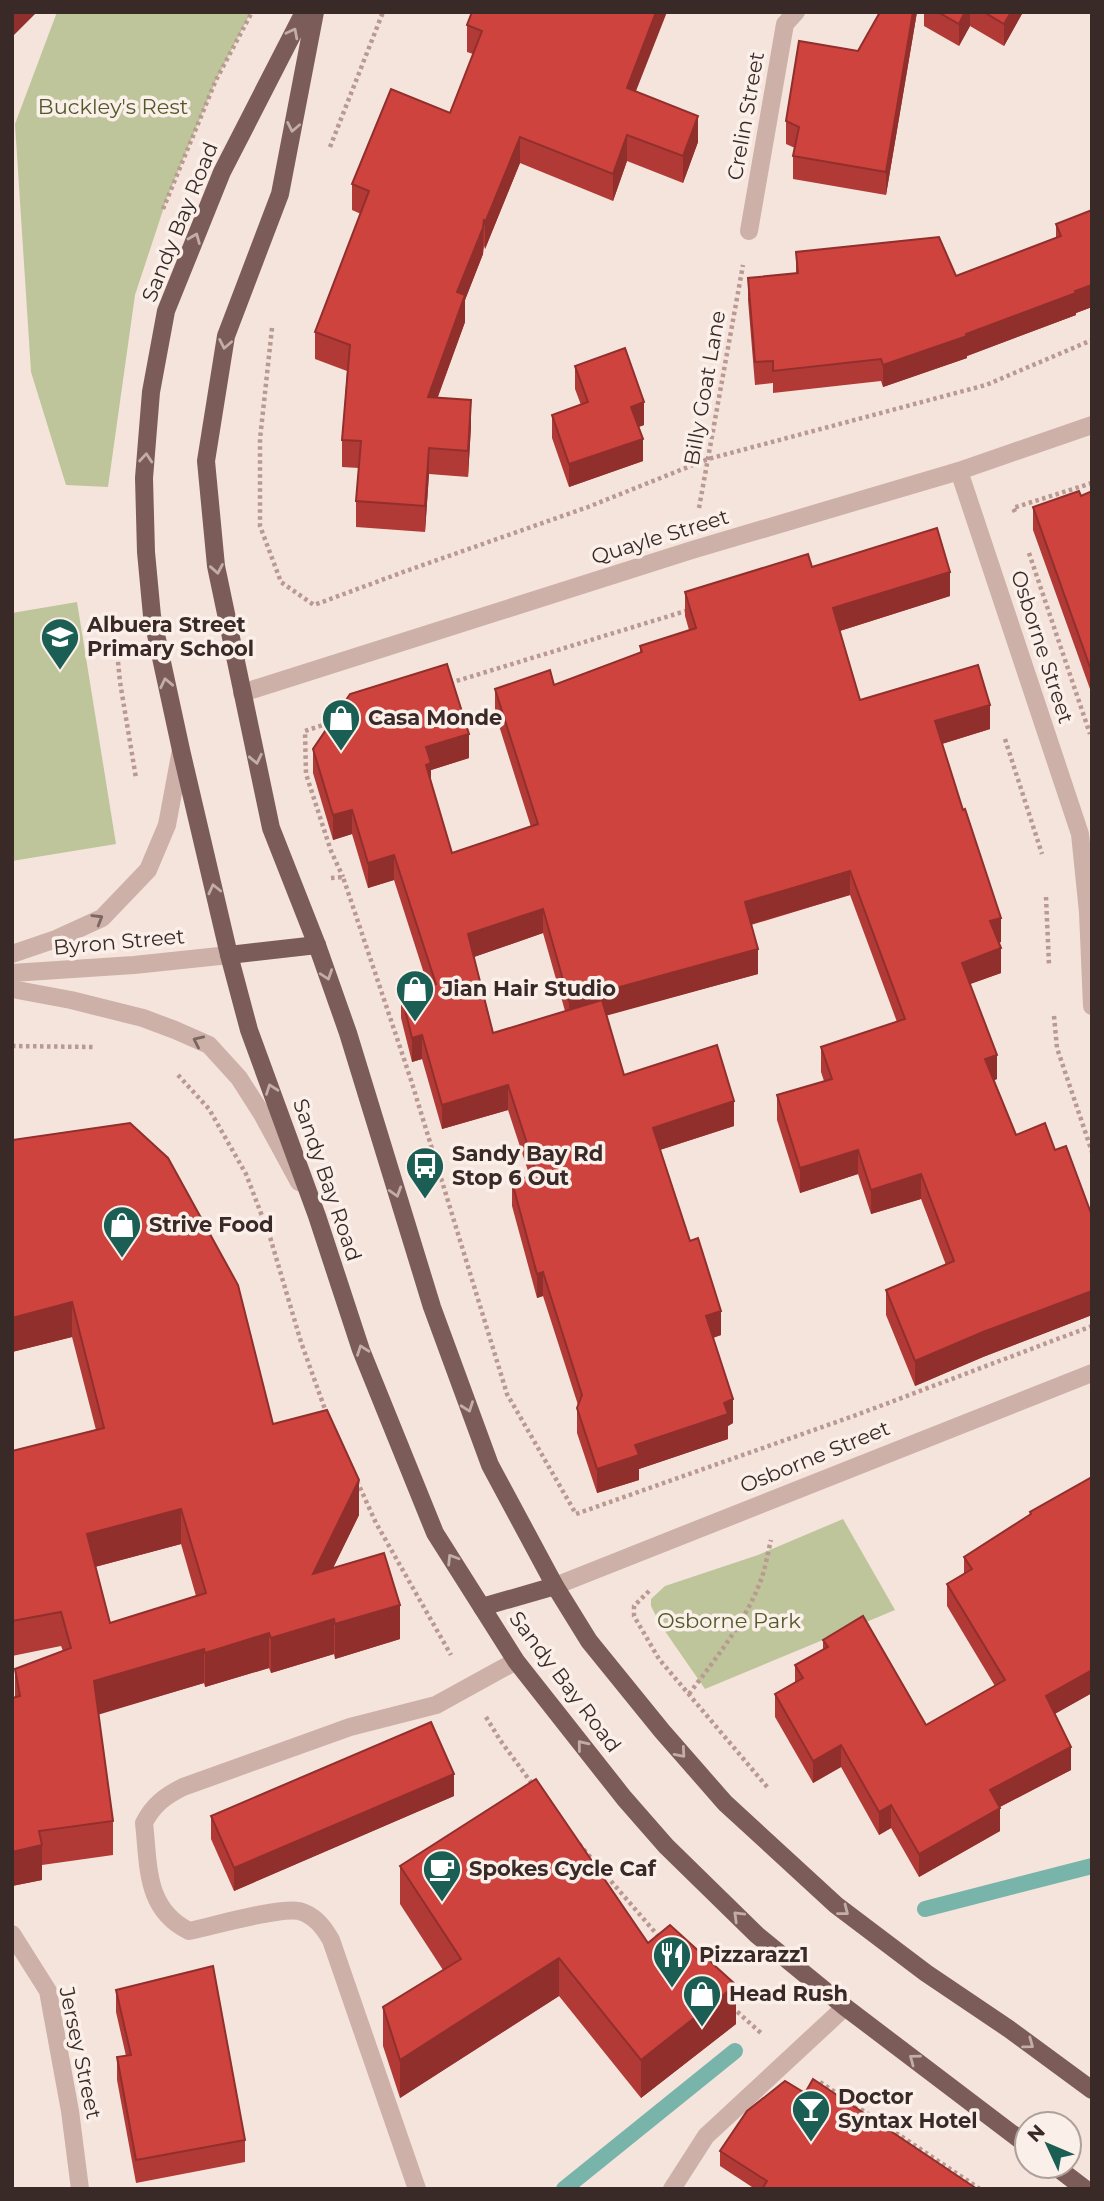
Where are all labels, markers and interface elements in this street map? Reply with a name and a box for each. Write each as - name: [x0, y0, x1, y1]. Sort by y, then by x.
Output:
- one-way arrow: [285, 27, 299, 40]
- street label: Crelin Street: [722, 50, 769, 182]
- park label: Buckley's Rest: [38, 94, 188, 119]
- one-way arrow: [286, 121, 301, 133]
- street label: Sandy Bay Road: [136, 138, 223, 305]
- one-way arrow: [187, 232, 201, 244]
- street label: Billy Goat Lane: [679, 308, 730, 467]
- one-way arrow: [218, 338, 233, 350]
- one-way arrow: [138, 452, 153, 463]
- street label: Quayle Street: [588, 504, 732, 569]
- one-way arrow: [209, 563, 224, 575]
- street label: Osborne Street: [1006, 567, 1079, 727]
- place label: Albuera Street Primary School: [86, 612, 254, 661]
- school or university icon: Albuera Street Primary School: [39, 616, 81, 671]
- one-way arrow: [160, 678, 175, 690]
- shop icon: Casa Monde: [320, 697, 362, 752]
- place label: Casa Monde: [368, 705, 502, 730]
- one-way arrow: [248, 753, 263, 765]
- one-way arrow: [207, 883, 222, 895]
- one-way arrow: [90, 914, 103, 927]
- street label: Byron Street: [52, 923, 186, 960]
- one-way arrow: [319, 968, 333, 980]
- shop icon: Jian Hair Studio: [394, 968, 436, 1023]
- place label: Jian Hair Studio: [441, 976, 616, 1001]
- one-way arrow: [193, 1035, 205, 1049]
- one-way arrow: [265, 1084, 279, 1096]
- street label: Sandy Bay Road: [288, 1095, 367, 1264]
- place label: Sandy Bay Rd Stop 6 Out: [452, 1141, 603, 1190]
- bus stop icon: Sandy Bay Rd Stop 6 Out: [404, 1145, 446, 1200]
- one-way arrow: [388, 1185, 403, 1197]
- shop icon: Strive Food: [101, 1204, 143, 1259]
- place label: Strive Food: [149, 1212, 273, 1237]
- one-way arrow: [356, 1345, 370, 1357]
- one-way arrow: [460, 1401, 474, 1413]
- street label: Osborne Street: [736, 1415, 893, 1498]
- one-way arrow: [447, 1553, 460, 1566]
- street label: Sandy Bay Road: [504, 1606, 627, 1757]
- park label: Osborne Park: [657, 1608, 801, 1633]
- one-way arrow: [577, 1741, 590, 1753]
- one-way arrow: [673, 1744, 685, 1757]
- cafe icon: Spokes Cycle Caf: [421, 1848, 463, 1903]
- place label: Spokes Cycle Caf: [469, 1856, 657, 1881]
- one-way arrow: [836, 1902, 849, 1915]
- one-way arrow: [733, 1911, 746, 1924]
- restaurant icon: Pizzarazz1: [651, 1934, 693, 1989]
- place label: Pizzarazz1: [699, 1942, 809, 1967]
- shop icon: Head Rush: [681, 1973, 723, 2028]
- place label: Head Rush: [729, 1981, 848, 2006]
- street label: Jersey Street: [54, 1983, 107, 2121]
- one-way arrow: [1021, 2035, 1033, 2048]
- one-way arrow: [909, 2055, 922, 2068]
- place label: Doctor Syntax Hotel: [838, 2084, 978, 2133]
- bar icon: Doctor Syntax Hotel: [790, 2088, 832, 2143]
- north arrow: [1013, 2110, 1083, 2180]
- text: N: [1023, 2120, 1050, 2147]

